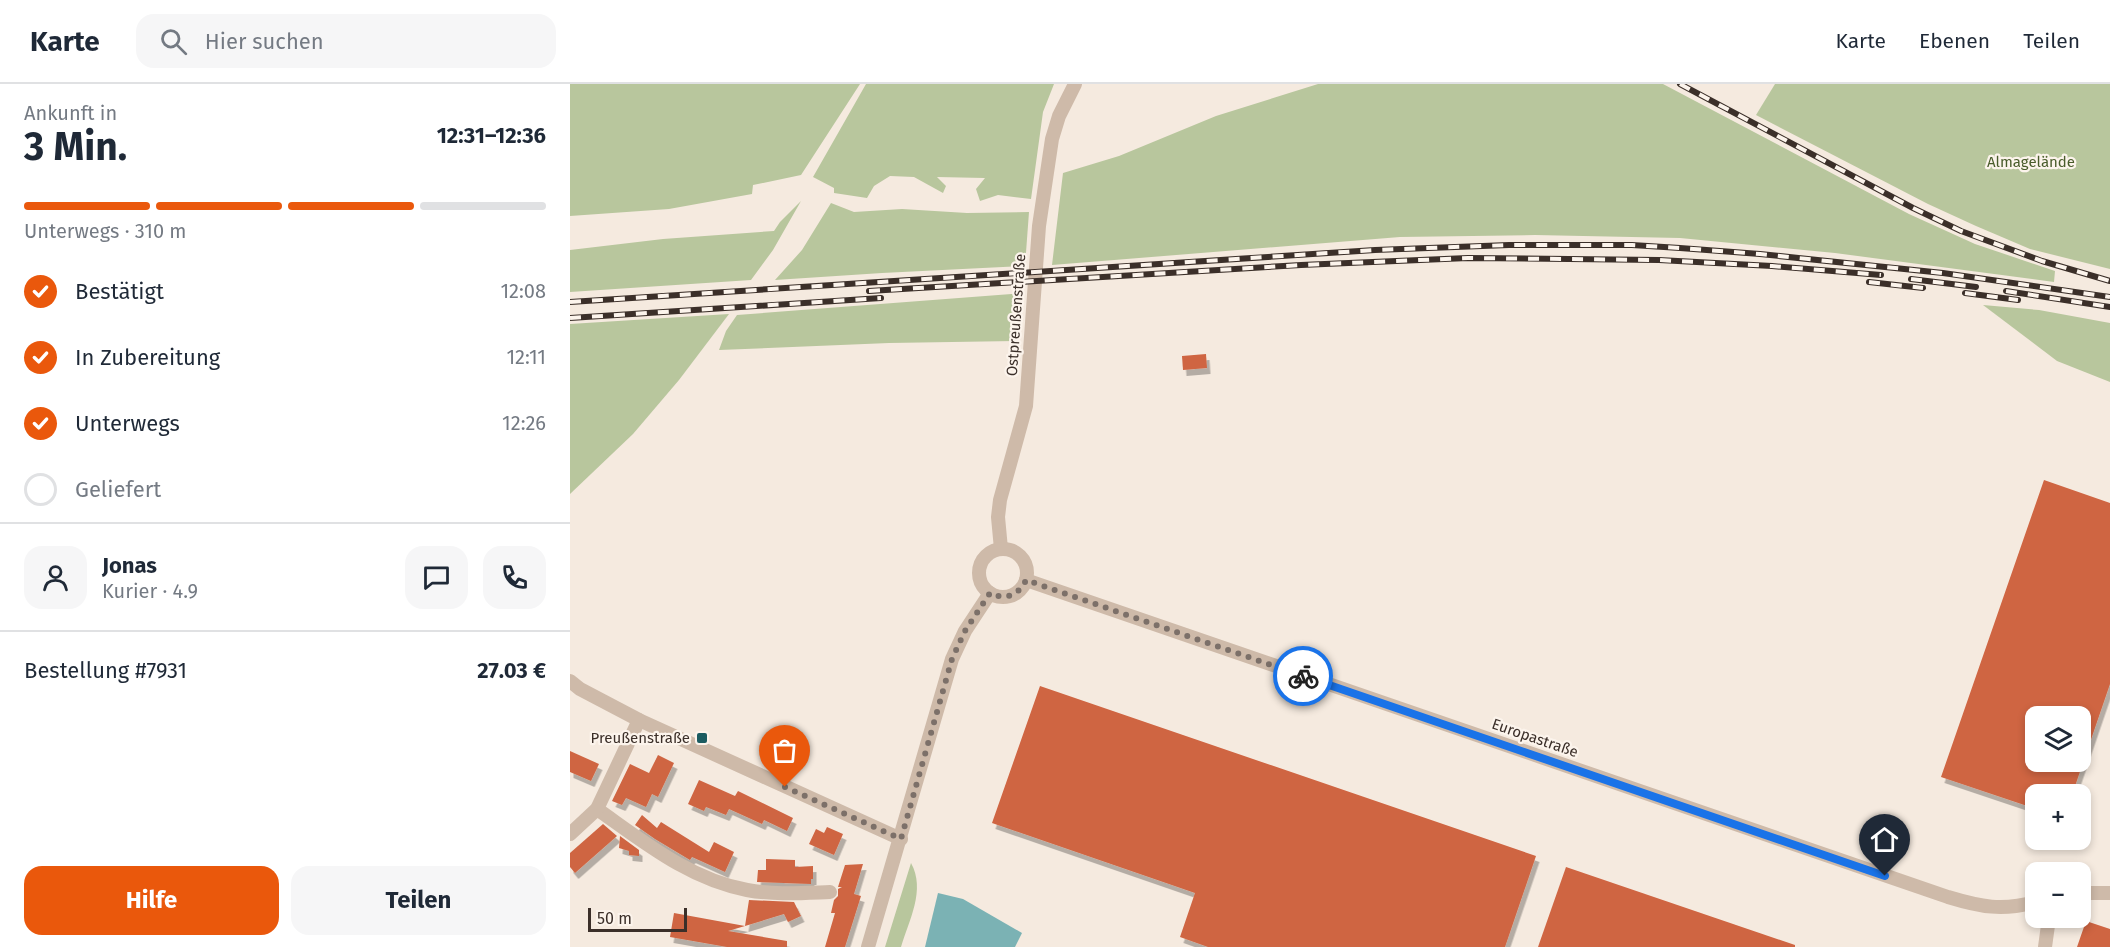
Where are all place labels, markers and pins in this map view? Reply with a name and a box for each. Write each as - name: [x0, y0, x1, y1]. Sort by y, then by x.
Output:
- pin: [759, 725, 810, 787]
- place label: Preußenstraße: [591, 729, 690, 747]
- marker: Preußenstraße: [695, 731, 709, 745]
- pin: [1859, 814, 1910, 876]

